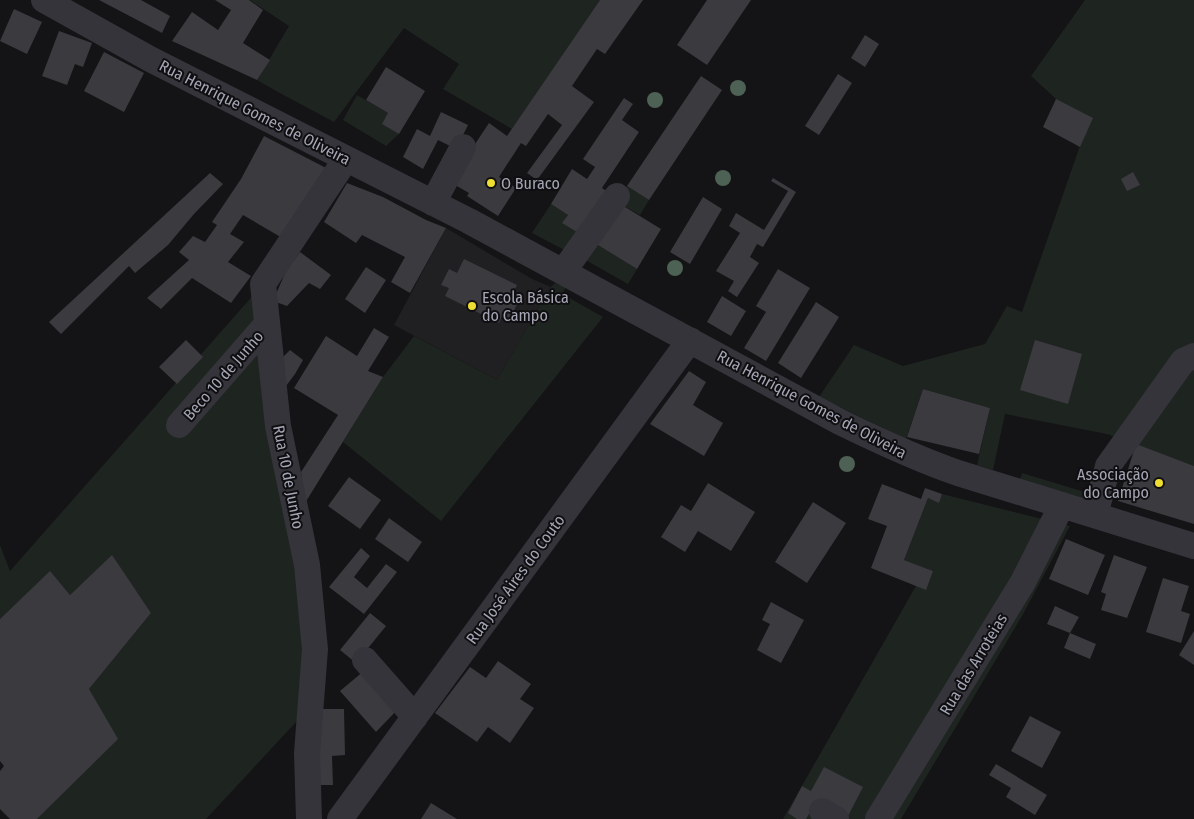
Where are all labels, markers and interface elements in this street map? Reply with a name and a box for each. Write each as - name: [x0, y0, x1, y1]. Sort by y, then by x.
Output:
- street label: Rua Henrique Gomes de Oliveira: [156, 56, 354, 169]
- place label: O Buraco: [501, 174, 560, 193]
- marker: O Buraco: [485, 177, 497, 189]
- place label: Escola Básica do Campo: [482, 288, 569, 325]
- marker: Escola Básica do Campo: [466, 300, 478, 312]
- street label: Beco 10 de Junho: [179, 327, 267, 424]
- street label: Rua Henrique Gomes de Oliveira: [714, 346, 910, 463]
- street label: Rua 10 de Junho: [269, 424, 308, 531]
- place label: Associação do Campo: [1077, 465, 1149, 502]
- marker: Associação do Campo: [1153, 477, 1165, 489]
- street label: Rua José Aires do Couto: [462, 511, 569, 648]
- street label: Rua das Arroteias: [936, 610, 1011, 718]

